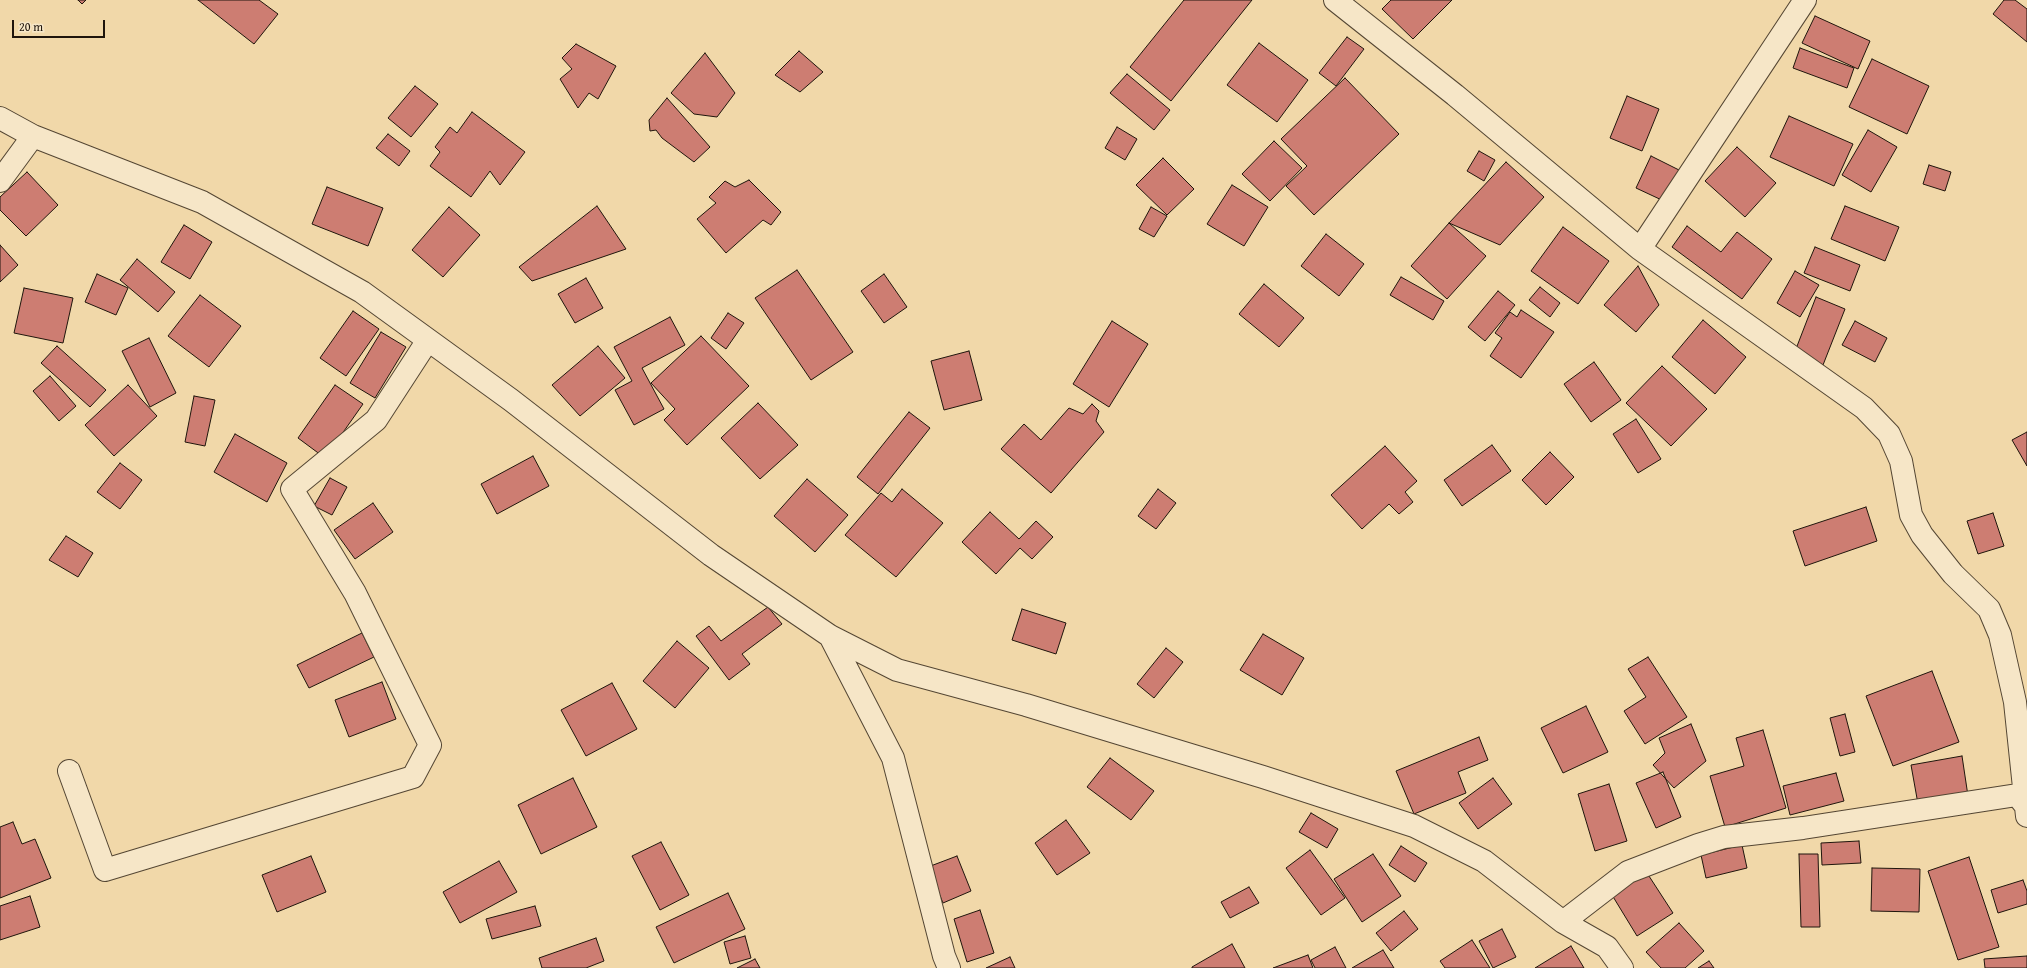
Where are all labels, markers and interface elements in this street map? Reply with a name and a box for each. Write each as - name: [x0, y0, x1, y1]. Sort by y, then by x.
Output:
- scale bar: [14, 12, 107, 38]
- text: 20 m: [19, 18, 43, 35]

